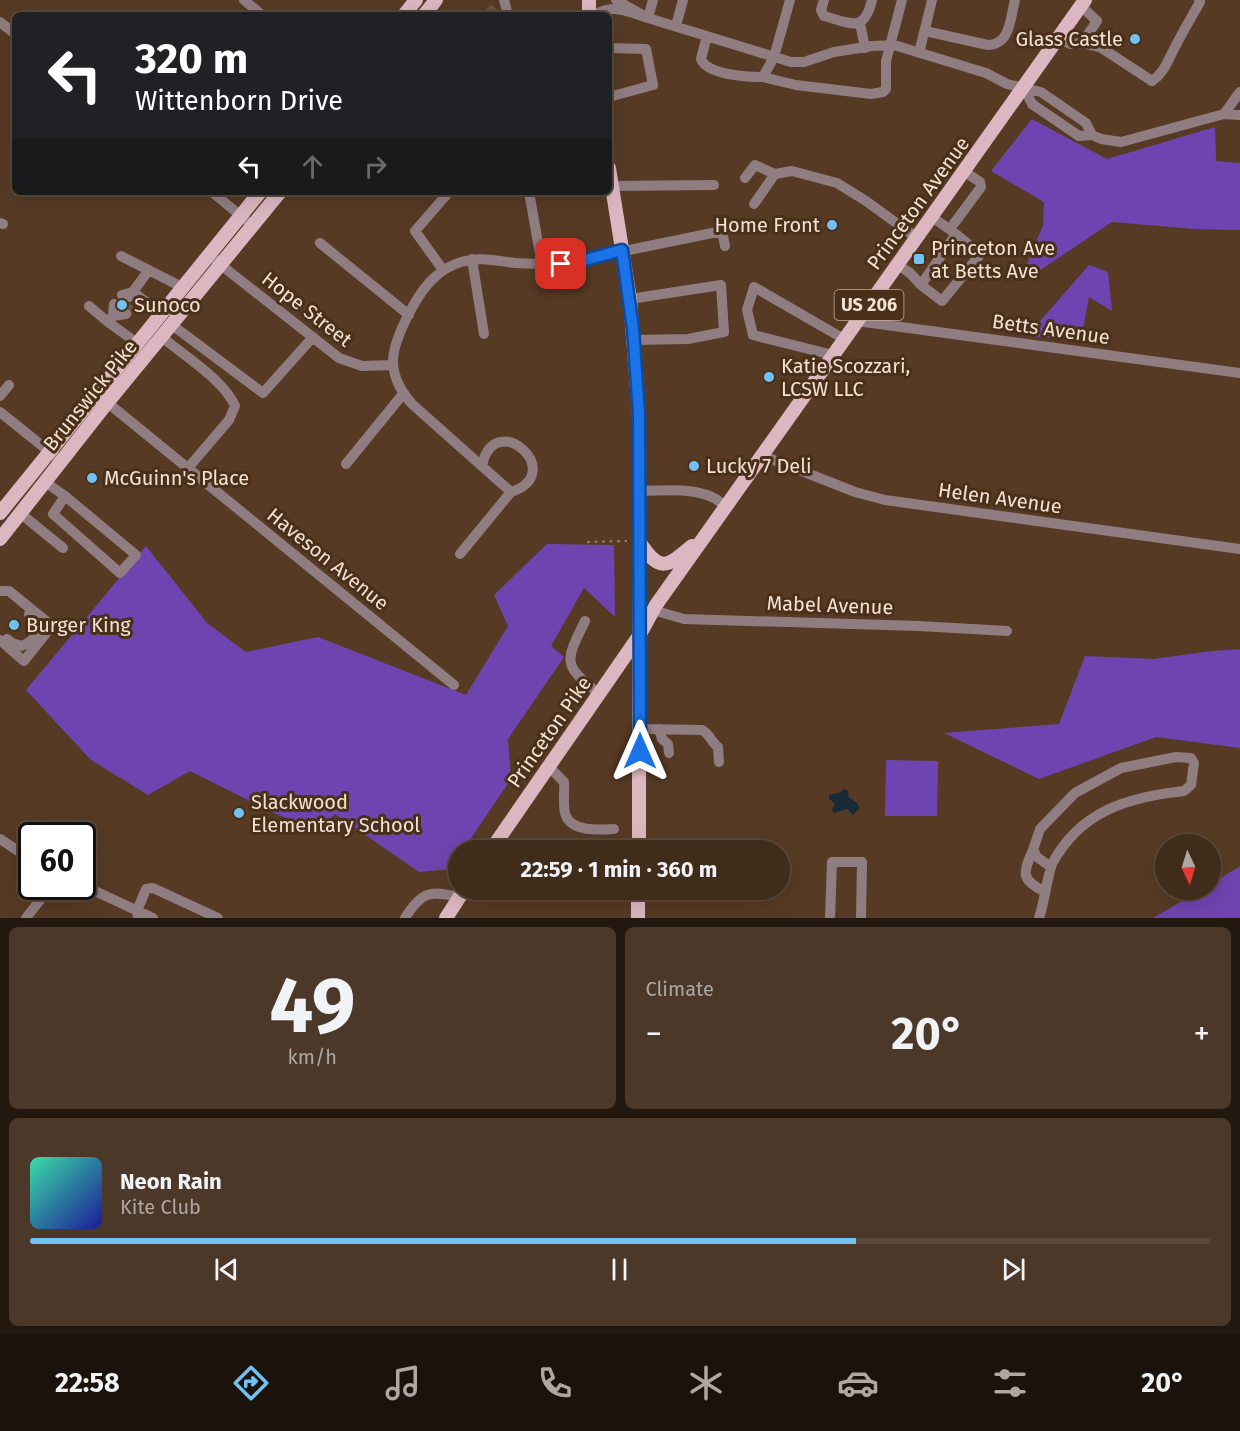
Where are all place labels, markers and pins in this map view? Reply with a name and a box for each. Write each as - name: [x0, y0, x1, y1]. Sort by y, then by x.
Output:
- place label: Glass Castle: [1015, 27, 1123, 51]
- marker: Glass Castle: [1128, 32, 1142, 46]
- place label: Home Front: [715, 213, 821, 237]
- marker: Home Front: [825, 218, 839, 232]
- place label: Princeton Ave at Betts Ave: [931, 236, 1055, 283]
- pin: [535, 238, 586, 289]
- marker: Princeton Ave at Betts Ave: [912, 252, 926, 266]
- place label: Sunoco: [134, 293, 201, 317]
- marker: Sunoco: [115, 298, 129, 312]
- place label: Katie Scozzari, LCSW LLC: [781, 354, 910, 401]
- marker: Katie Scozzari, LCSW LLC: [762, 370, 776, 384]
- place label: Lucky 7 Deli: [706, 454, 812, 478]
- marker: Lucky 7 Deli: [687, 459, 701, 473]
- place label: McGuinn's Place: [104, 466, 249, 490]
- marker: McGuinn's Place: [85, 471, 99, 485]
- place label: Burger King: [26, 613, 131, 637]
- marker: Burger King: [7, 618, 21, 632]
- place label: Slackwood Elementary School: [251, 790, 420, 837]
- marker: Slackwood Elementary School: [232, 806, 246, 820]

